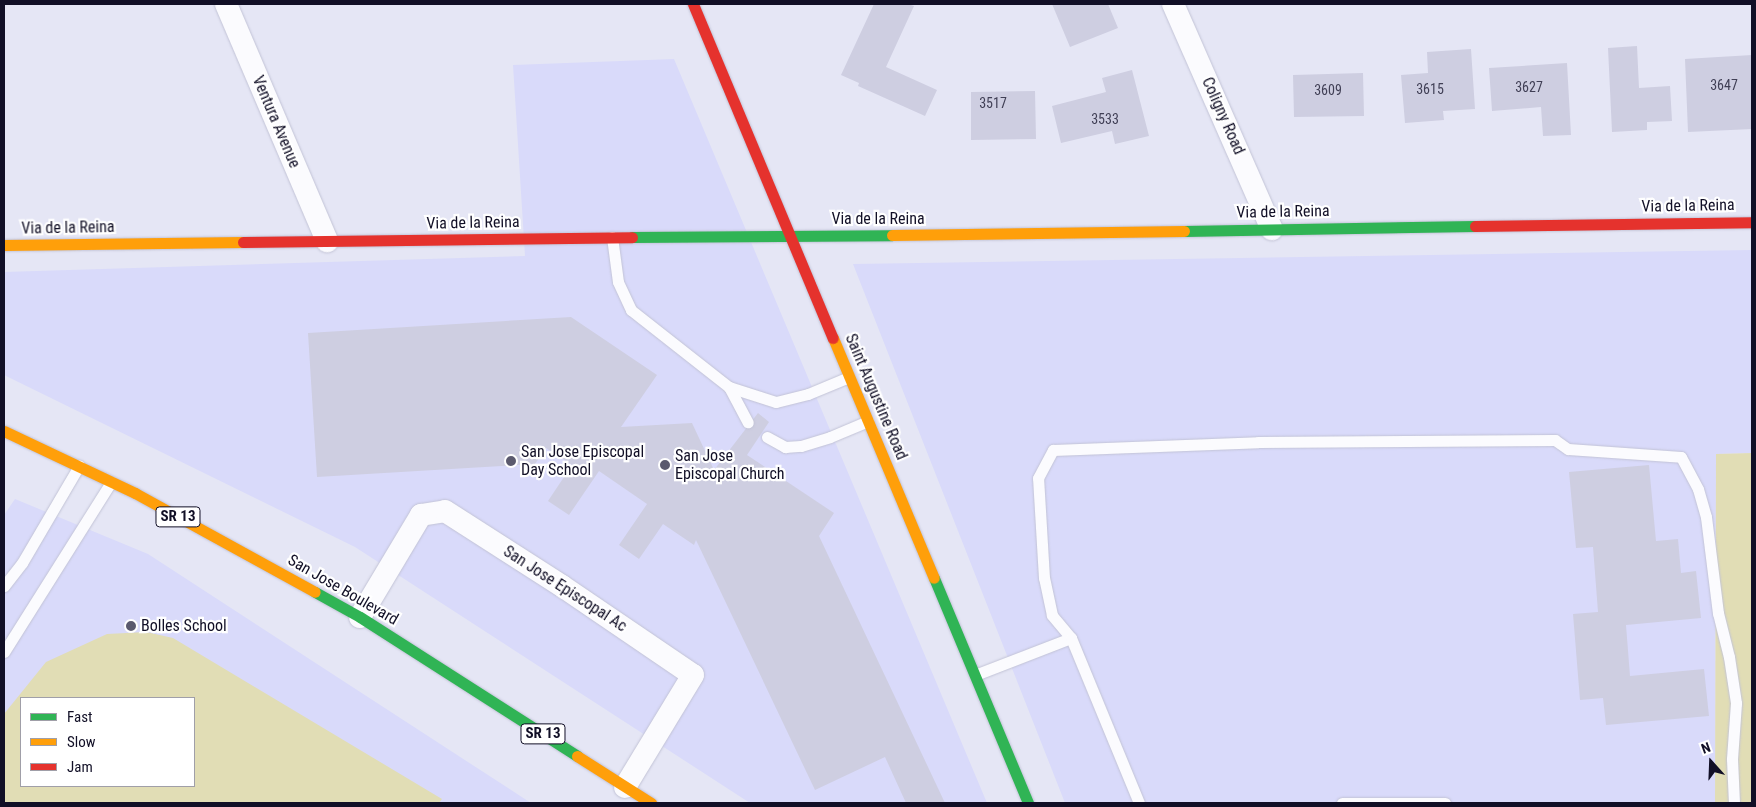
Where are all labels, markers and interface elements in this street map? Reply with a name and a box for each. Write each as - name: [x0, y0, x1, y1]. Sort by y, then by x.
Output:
- street label: Ventura Avenue: [248, 73, 304, 171]
- street label: Coligny Road: [1197, 74, 1249, 158]
- house number: 3647: [1710, 77, 1738, 93]
- house number: 3627: [1515, 79, 1543, 95]
- house number: 3615: [1416, 81, 1444, 97]
- house number: 3609: [1314, 82, 1342, 98]
- house number: 3517: [979, 95, 1007, 111]
- house number: 3533: [1091, 111, 1119, 127]
- street label: Via de la Reina: [1641, 196, 1735, 216]
- street label: Via de la Reina: [1236, 202, 1330, 222]
- street label: Via de la Reina: [831, 209, 925, 229]
- street label: Via de la Reina: [426, 213, 520, 233]
- street label: Via de la Reina: [21, 218, 115, 238]
- street label: Saint Augustine Road: [841, 331, 911, 463]
- place label: San Jose Episcopal Day School: [521, 442, 644, 480]
- place label: San Jose Episcopal Church: [675, 446, 785, 484]
- marker: San Jose Episcopal Day School: [505, 455, 517, 467]
- marker: San Jose Episcopal Church: [659, 459, 671, 471]
- road number: SR 13: [154, 504, 202, 530]
- street label: San Jose Episcopal Ac: [500, 542, 630, 636]
- street label: San Jose Boulevard: [284, 551, 402, 629]
- place label: Bolles School: [141, 616, 227, 636]
- marker: Bolles School: [125, 620, 137, 632]
- legend: [20, 697, 195, 787]
- text: Fast: [67, 708, 92, 726]
- road number: SR 13: [519, 722, 567, 746]
- text: Slow: [67, 733, 96, 751]
- north arrow: [1686, 737, 1736, 787]
- text: N: [1699, 739, 1713, 757]
- text: Jam: [67, 758, 93, 776]

